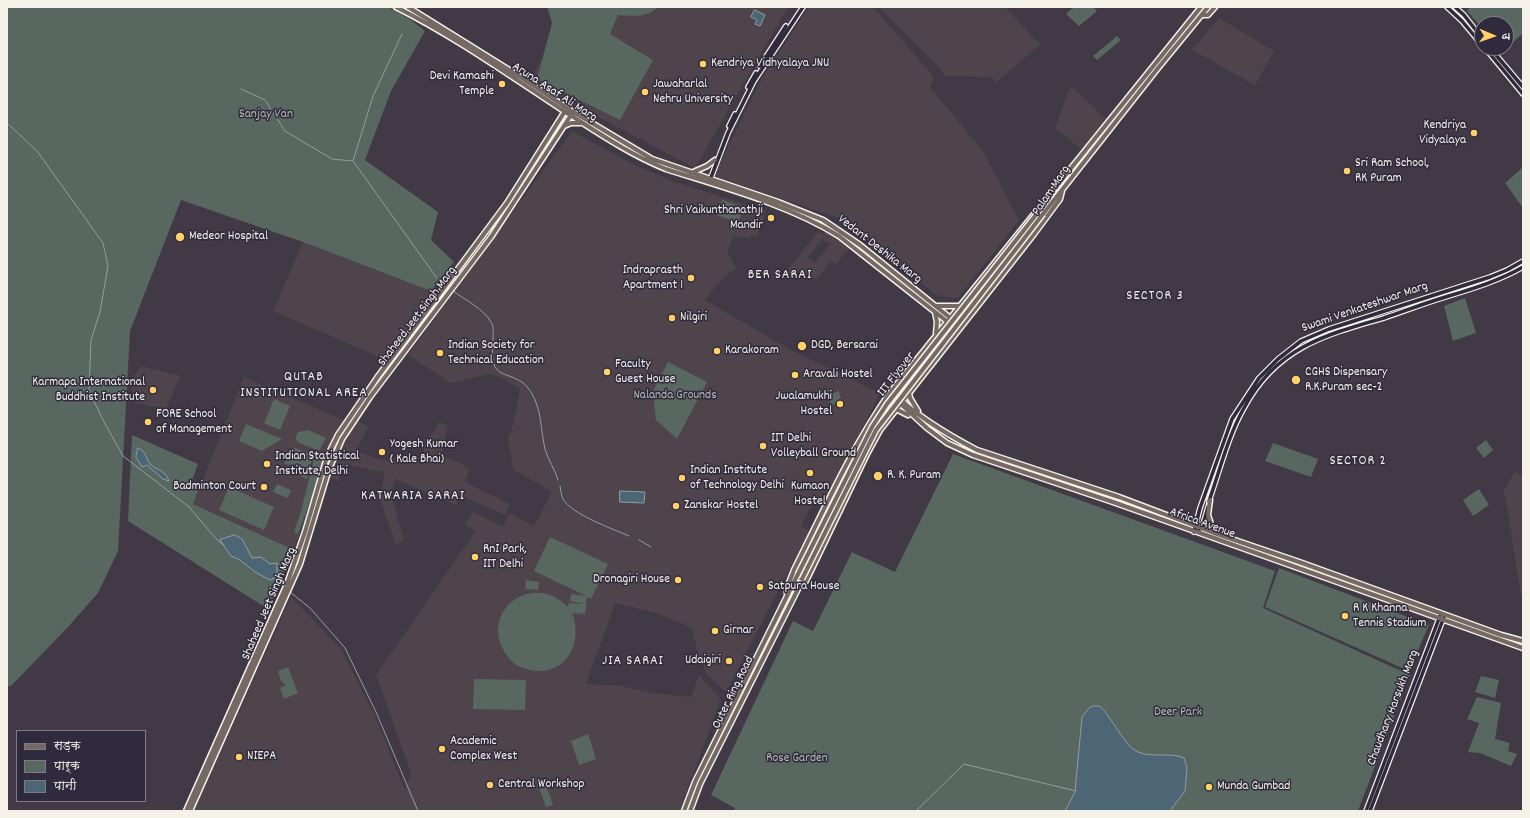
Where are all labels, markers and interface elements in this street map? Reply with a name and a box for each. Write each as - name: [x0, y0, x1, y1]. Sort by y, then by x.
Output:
- north arrow: [1474, 16, 1514, 56]
- text: उ: [1497, 33, 1513, 40]
- place label: Kendriya Vidhyalaya JNU: [711, 56, 829, 72]
- marker: Kendriya Vidhyalaya JNU: [698, 59, 708, 69]
- street label: Aruna Asaf Ali Marg: [508, 60, 600, 126]
- place label: Devi Kamashi Temple: [430, 69, 494, 100]
- place label: Jawaharlal Nehru University: [653, 77, 733, 108]
- marker: Devi Kamashi Temple: [497, 79, 507, 89]
- marker: Jawaharlal Nehru University: [640, 87, 650, 97]
- park label: Sanjay Van: [239, 107, 293, 123]
- place label: Kendriya Vidyalaya: [1419, 118, 1466, 149]
- marker: Kendriya Vidyalaya: [1469, 128, 1479, 138]
- place label: Sri Ram School, RK Puram: [1355, 156, 1429, 187]
- street label: Palam Marg: [1030, 163, 1074, 219]
- marker: Sri Ram School, RK Puram: [1342, 166, 1352, 176]
- place label: Shri Vaikunthanathji Mandir: [664, 203, 763, 234]
- street label: Vedant Deshika Marg: [834, 212, 924, 288]
- marker: Shri Vaikunthanathji Mandir: [766, 213, 776, 223]
- place label: Medeor Hospital: [189, 229, 268, 245]
- marker: Medeor Hospital: [174, 231, 186, 243]
- place label: Indraprasth Apartment 1: [623, 263, 683, 294]
- street label: Shaheed Jeet Singh Marg: [375, 264, 461, 370]
- district label: BER SARAI: [748, 268, 812, 284]
- marker: Indraprasth Apartment 1: [686, 273, 696, 283]
- street label: Swami Venkateshwar Marg: [1300, 279, 1430, 337]
- district label: SECTOR 3: [1126, 289, 1184, 305]
- place label: Nilgiri: [680, 310, 707, 326]
- marker: Nilgiri: [667, 313, 677, 323]
- place label: Indian Society for Technical Education: [448, 338, 544, 369]
- place label: DGD, Bersarai: [811, 338, 878, 354]
- marker: DGD, Bersarai: [796, 340, 808, 352]
- place label: Karakoram: [725, 343, 779, 359]
- marker: Karakoram: [712, 346, 722, 356]
- marker: Indian Society for Technical Education: [435, 348, 445, 358]
- street label: IIT Flyover: [875, 350, 919, 400]
- place label: Faculty Guest House: [615, 357, 675, 388]
- place label: CGHS Dispensary R.K.Puram sec-2: [1305, 365, 1387, 396]
- marker: Faculty Guest House: [602, 367, 612, 377]
- place label: Aravali Hostel: [803, 367, 873, 383]
- district label: QUTAB INSTITUTIONAL AREA: [240, 370, 368, 402]
- marker: Aravali Hostel: [790, 370, 800, 380]
- marker: CGHS Dispensary R.K.Puram sec-2: [1290, 374, 1302, 386]
- place label: Karmapa International Buddhist Institute: [32, 375, 145, 406]
- marker: Karmapa International Buddhist Institute: [148, 385, 158, 395]
- park label: Nalanda Grounds: [633, 388, 717, 404]
- place label: Jwalamukhi Hostel: [775, 389, 832, 420]
- marker: Jwalamukhi Hostel: [835, 399, 845, 409]
- place label: FORE School of Management: [156, 407, 232, 438]
- marker: FORE School of Management: [143, 417, 153, 427]
- place label: IIT Delhi Volleyball Ground: [771, 431, 856, 462]
- place label: Yogesh Kumar ( Kale Bhai): [390, 437, 458, 468]
- marker: IIT Delhi Volleyball Ground: [758, 441, 768, 451]
- marker: Yogesh Kumar ( Kale Bhai): [377, 447, 387, 457]
- place label: Indian Statistical Institute, Delhi: [275, 449, 359, 480]
- district label: SECTOR 2: [1329, 454, 1387, 470]
- marker: Indian Statistical Institute, Delhi: [262, 459, 272, 469]
- place label: Indian Institute of Technology Delhi: [690, 463, 784, 494]
- marker: Kumaon Hostel: [805, 468, 815, 478]
- place label: R. K. Puram: [887, 468, 941, 484]
- marker: R. K. Puram: [872, 470, 884, 482]
- marker: Indian Institute of Technology Delhi: [677, 473, 687, 483]
- place label: Badminton Court: [173, 479, 256, 495]
- place label: Kumaon Hostel: [791, 479, 829, 510]
- marker: Badminton Court: [259, 482, 269, 492]
- district label: KATWARIA SARAI: [361, 489, 465, 505]
- place label: Zanskar Hostel: [684, 498, 758, 514]
- marker: Zanskar Hostel: [671, 501, 681, 511]
- street label: Africa Avenue: [1167, 505, 1237, 543]
- place label: RnI Park, IIT Delhi: [483, 542, 527, 573]
- street label: Shaheed Jeet Singh Marg: [239, 545, 301, 663]
- marker: RnI Park, IIT Delhi: [470, 552, 480, 562]
- place label: Dronagiri House: [593, 572, 670, 588]
- marker: Dronagiri House: [673, 575, 683, 585]
- place label: Satpura House: [768, 579, 839, 595]
- marker: Satpura House: [755, 582, 765, 592]
- place label: R K Khanna Tennis Stadium: [1353, 601, 1426, 632]
- marker: R K Khanna Tennis Stadium: [1340, 611, 1350, 621]
- place label: Girnar: [723, 623, 754, 639]
- marker: Girnar: [710, 626, 720, 636]
- street label: Chaudhary Harsukh Marg: [1365, 648, 1423, 768]
- place label: Udaigiri: [685, 653, 721, 669]
- district label: JIA SARAI: [602, 654, 664, 670]
- street label: Outer Ring Road: [710, 654, 758, 732]
- marker: Udaigiri: [724, 656, 734, 666]
- park label: Deer Park: [1154, 705, 1202, 721]
- legend: [16, 730, 146, 802]
- place label: Academic Complex West: [450, 734, 517, 765]
- text: सड़क: [54, 738, 81, 755]
- marker: Academic Complex West: [437, 744, 447, 754]
- place label: NIEPA: [247, 749, 276, 765]
- park label: Rose Garden: [766, 751, 828, 767]
- marker: NIEPA: [234, 752, 244, 762]
- text: पार्क: [54, 758, 80, 775]
- place label: Central Workshop: [498, 777, 585, 793]
- text: पानी: [54, 778, 76, 795]
- place label: Munda Gumbad: [1217, 779, 1290, 795]
- marker: Central Workshop: [485, 780, 495, 790]
- marker: Munda Gumbad: [1204, 782, 1214, 792]

